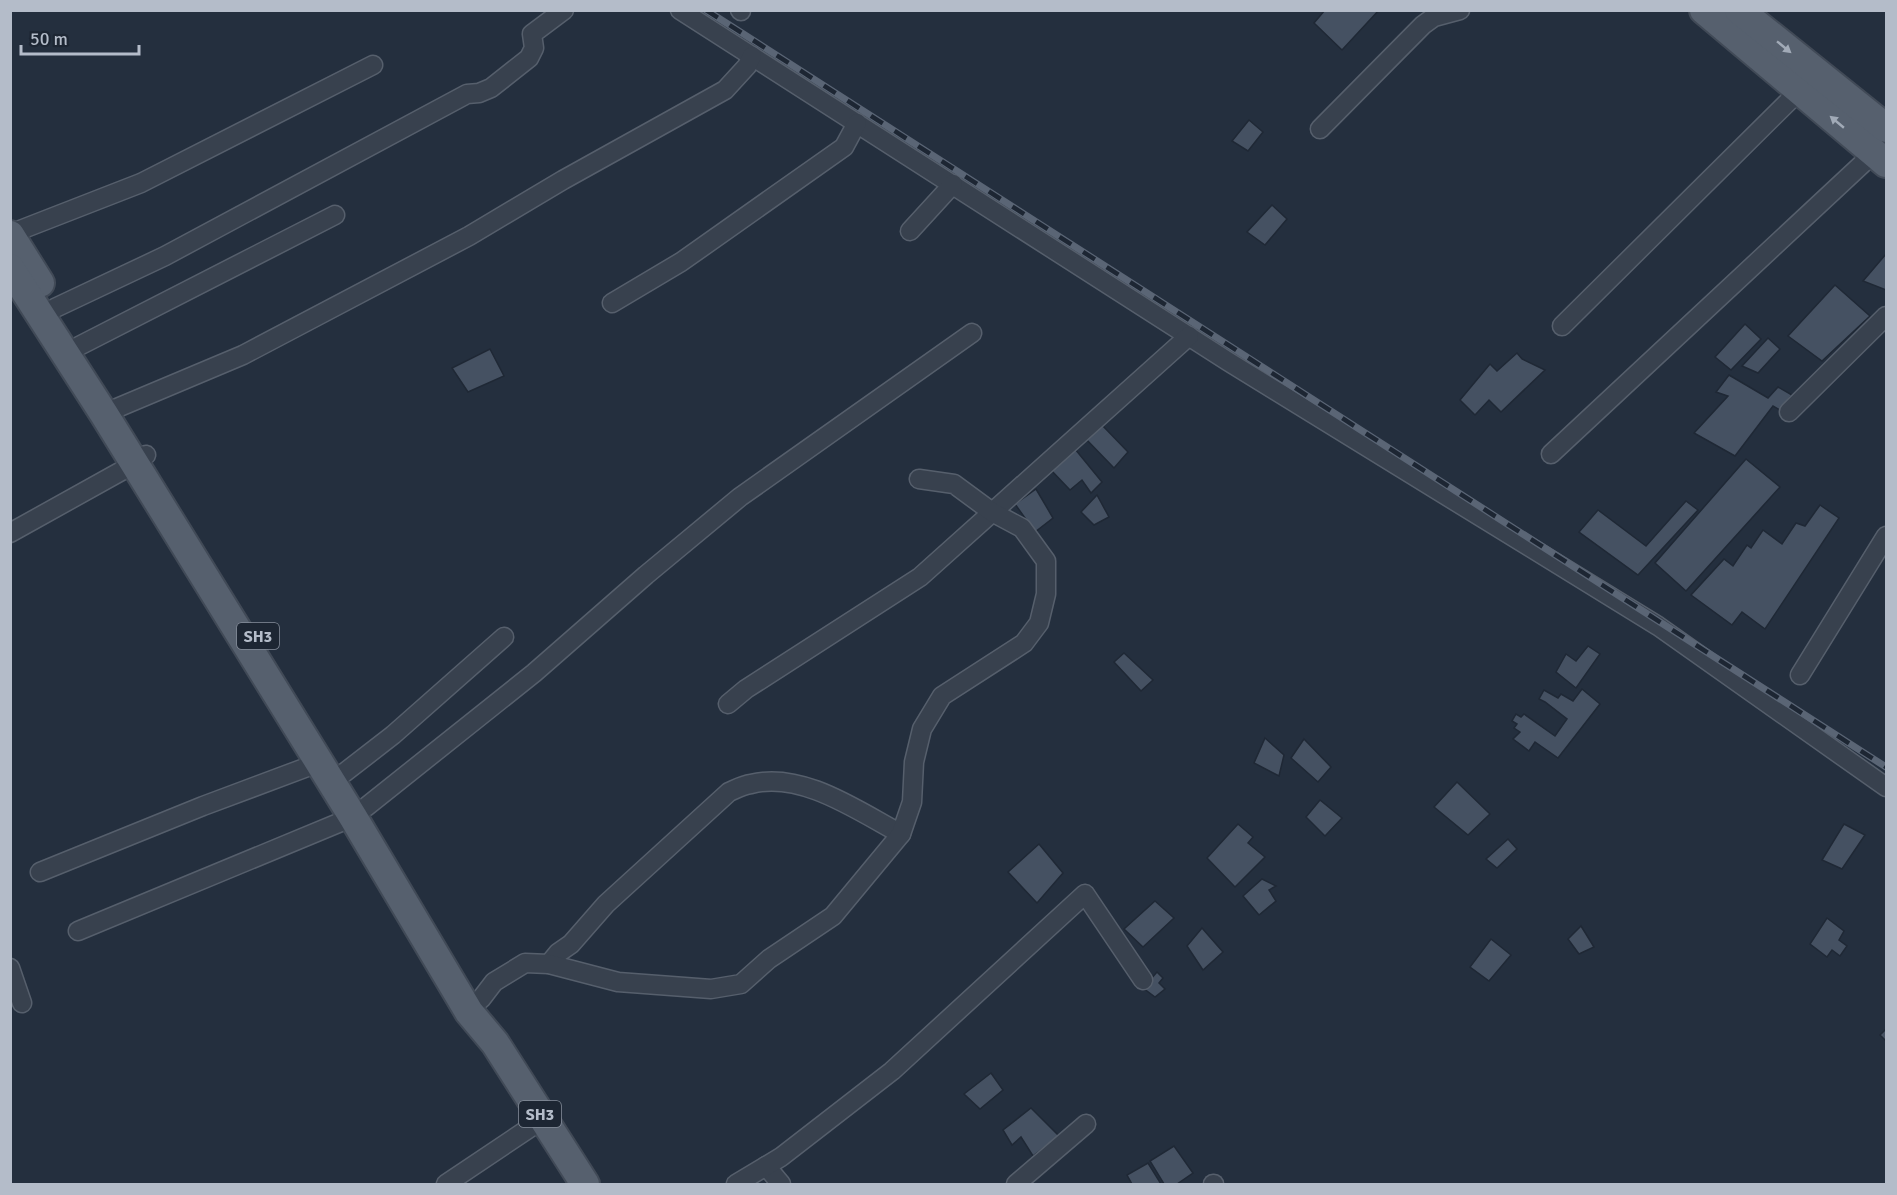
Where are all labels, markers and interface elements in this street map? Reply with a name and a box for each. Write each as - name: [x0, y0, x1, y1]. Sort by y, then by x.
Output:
- scale bar: [21, 18, 140, 56]
- text: 50 m: [30, 28, 68, 50]
- one-way arrow: [1776, 41, 1792, 54]
- one-way arrow: [1829, 115, 1845, 128]
- road number: SH3: [237, 623, 279, 649]
- road number: SH3: [519, 1101, 561, 1127]

